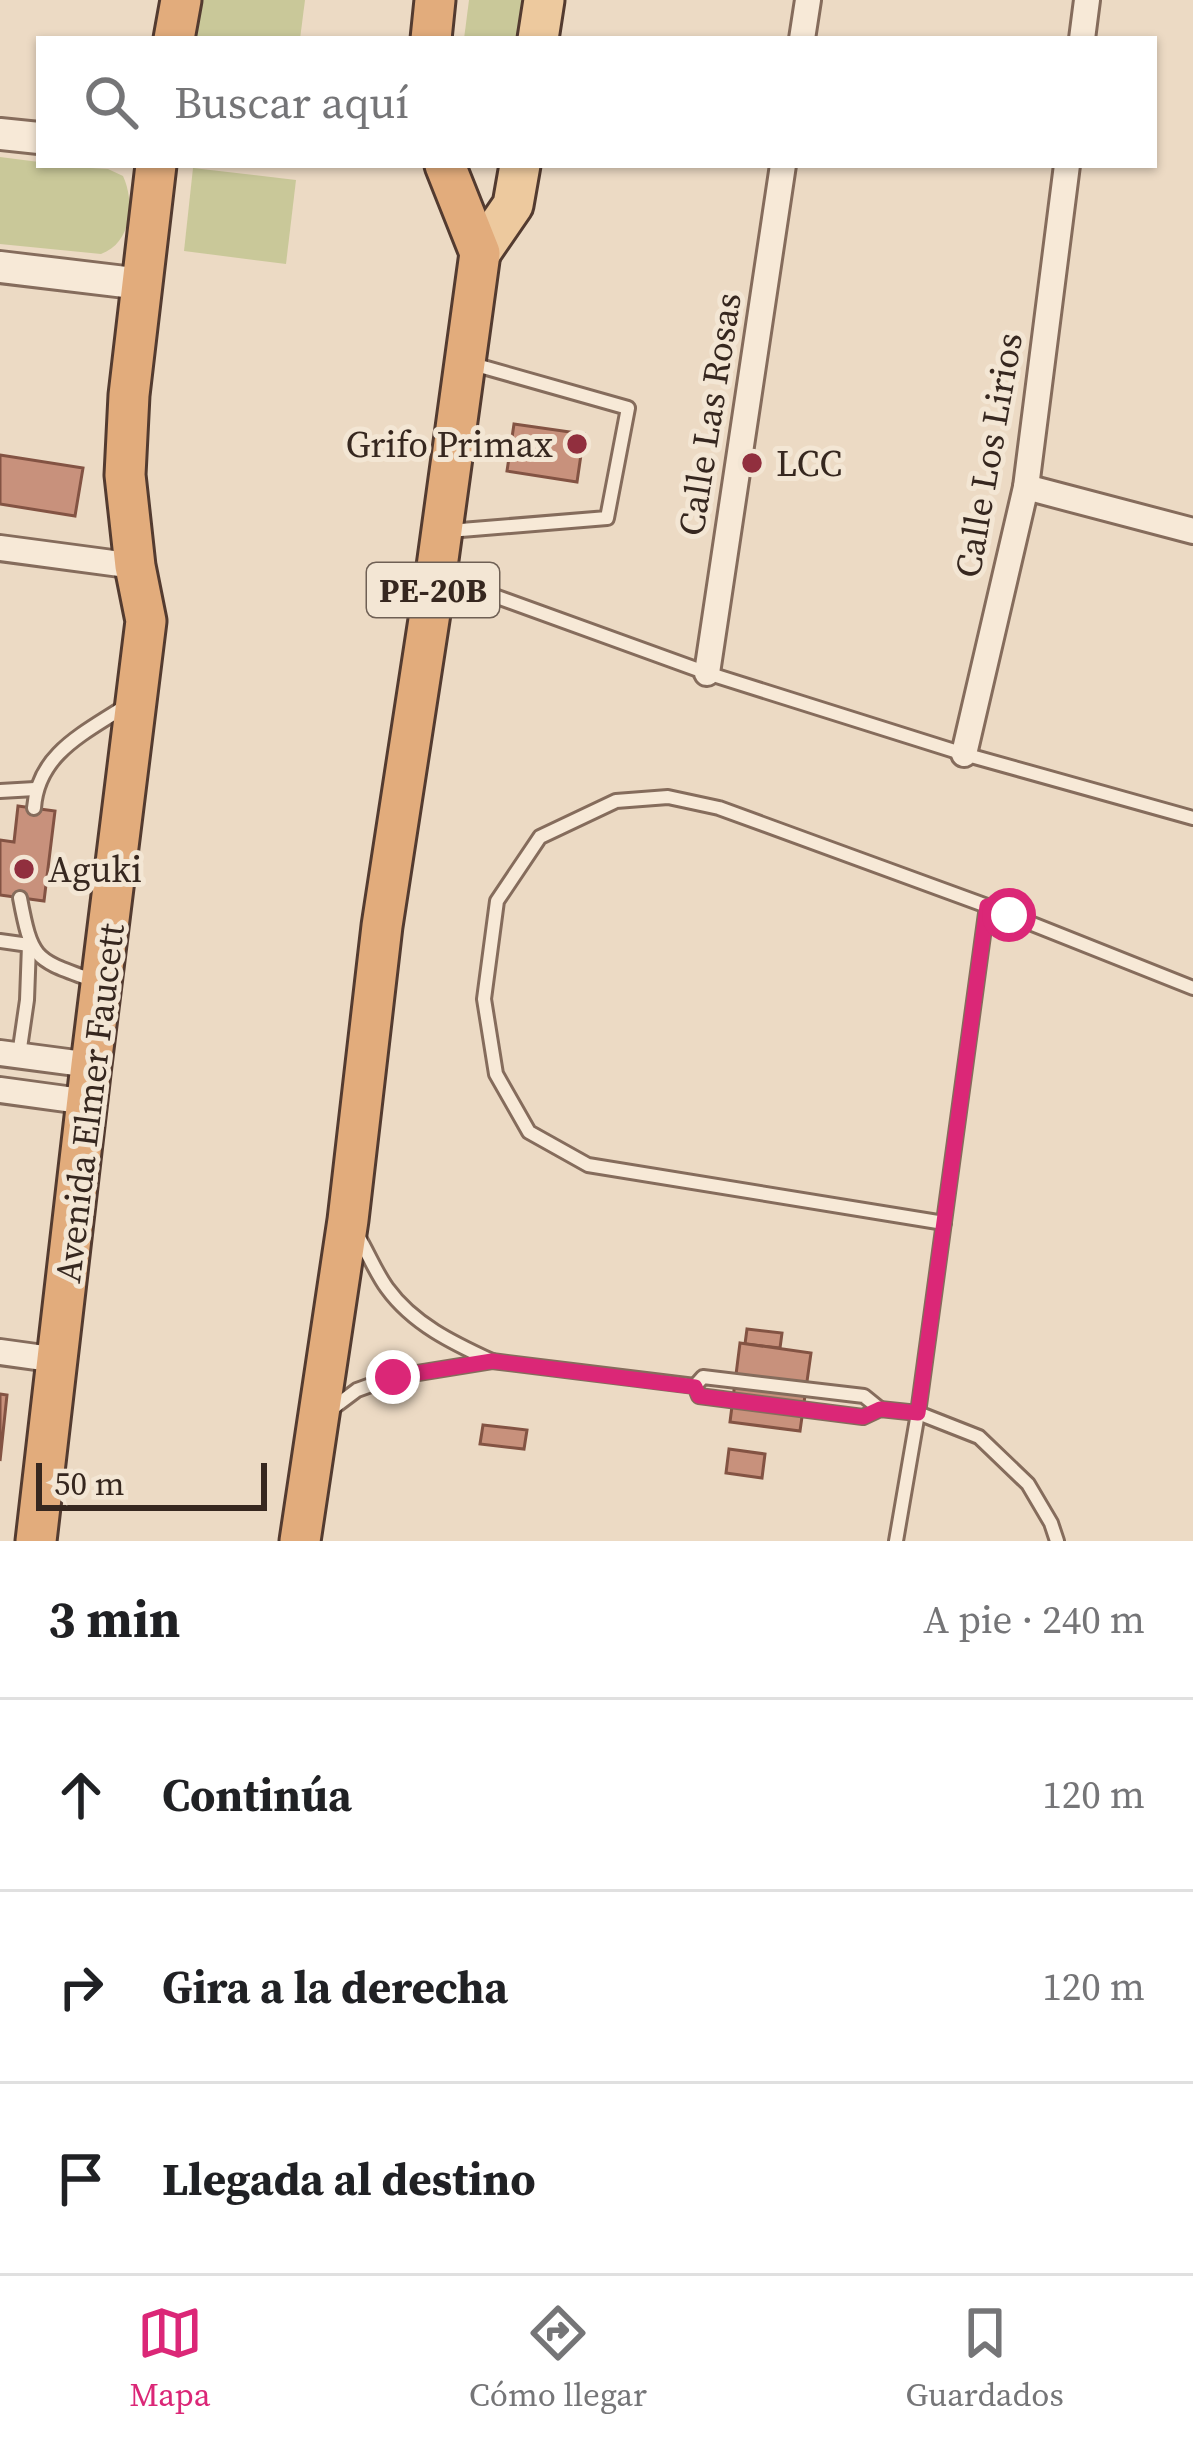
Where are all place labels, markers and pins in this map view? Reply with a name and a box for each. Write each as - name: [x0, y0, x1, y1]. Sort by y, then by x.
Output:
- place label: Grifo Primax: [346, 420, 553, 469]
- marker: Grifo Primax: [564, 431, 590, 457]
- place label: LCC: [776, 439, 842, 488]
- marker: LCC: [739, 450, 765, 476]
- place label: Aguki: [48, 845, 142, 894]
- marker: Aguki: [11, 856, 37, 882]

